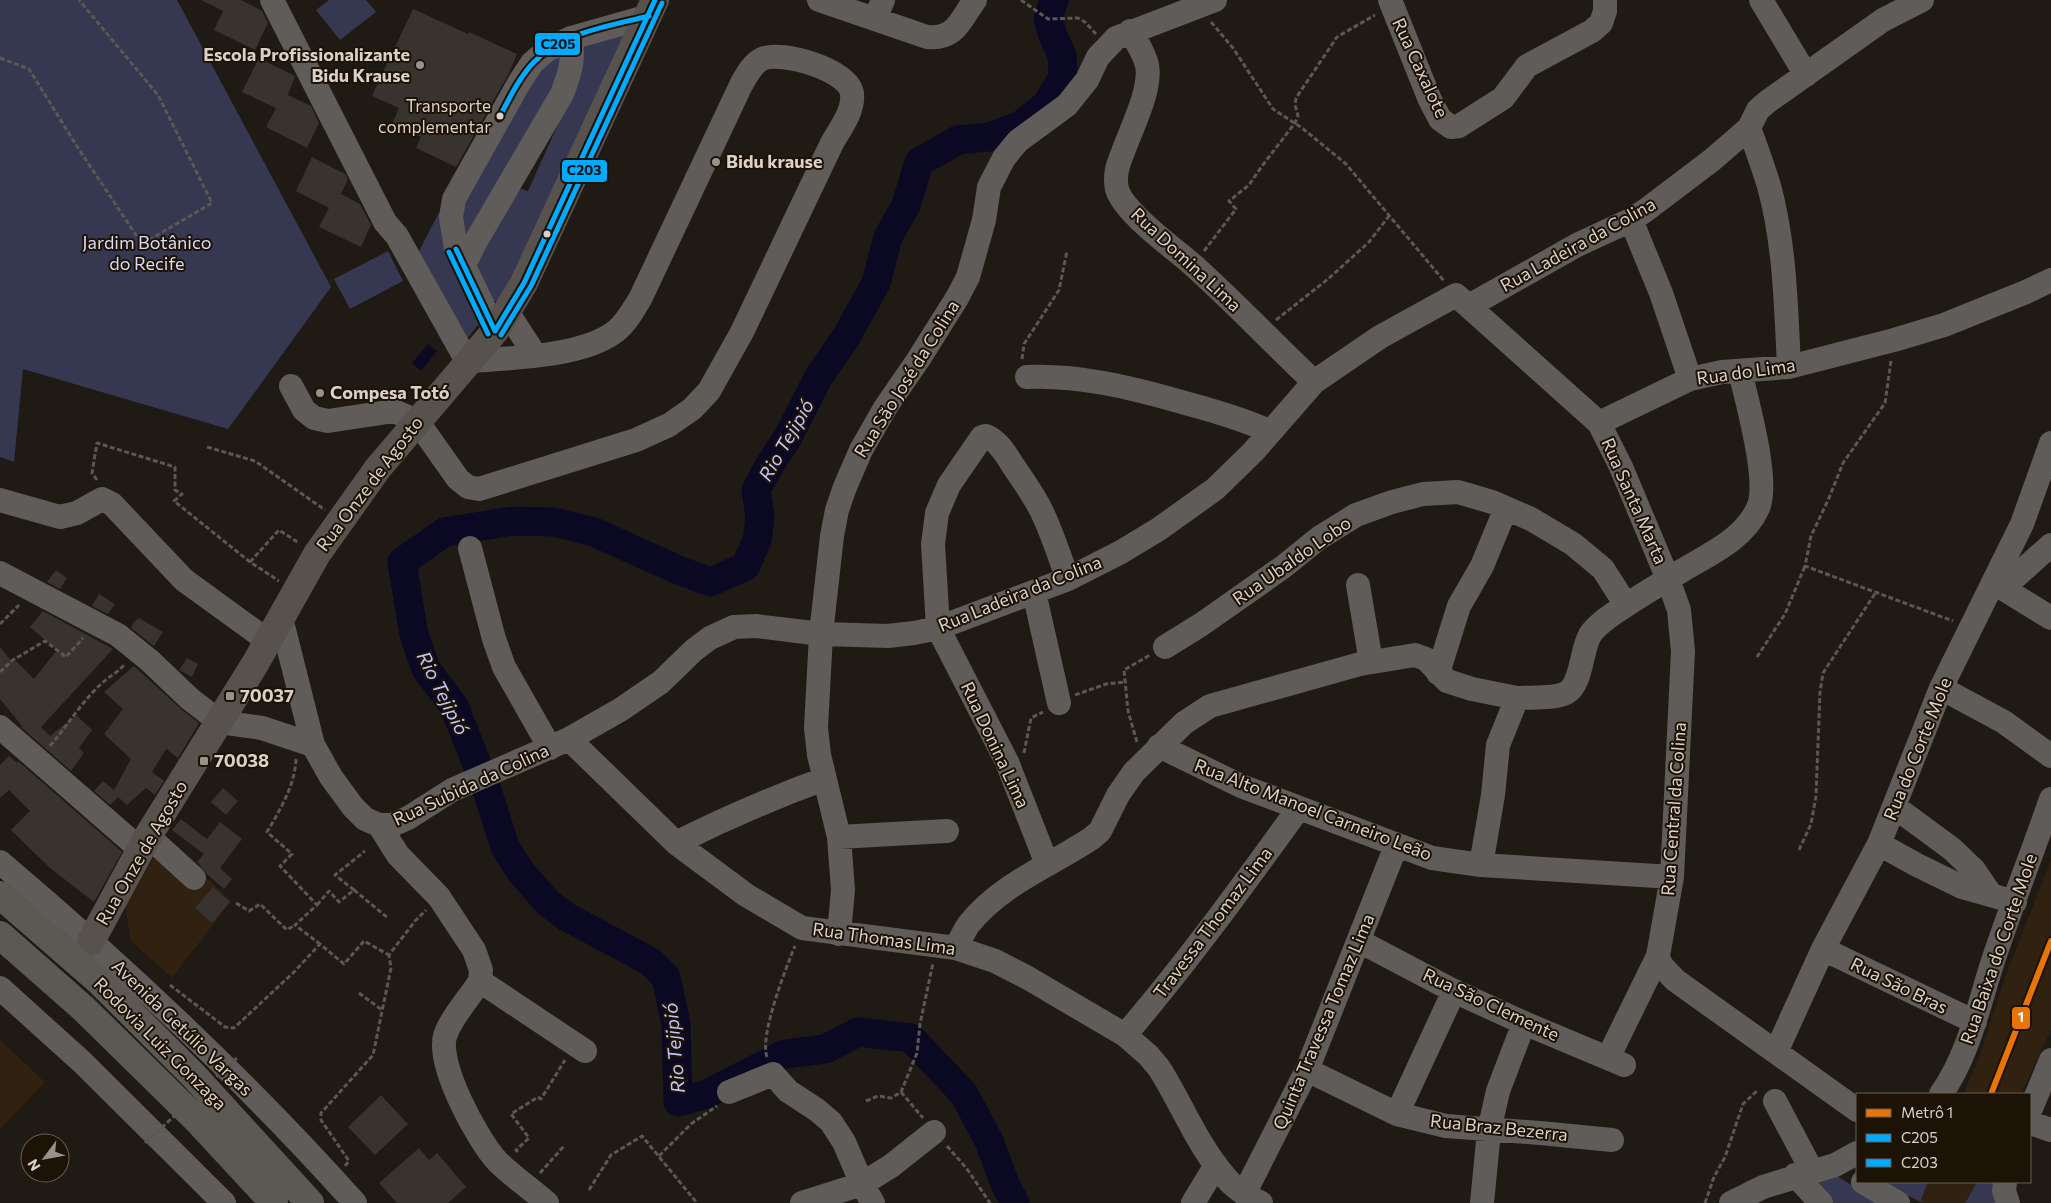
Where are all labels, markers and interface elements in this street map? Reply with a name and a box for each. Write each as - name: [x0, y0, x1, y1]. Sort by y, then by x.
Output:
- street label: Rua Caxalote: [1388, 14, 1454, 121]
- line badge: C205: [534, 32, 581, 56]
- text: C205: [541, 35, 575, 52]
- place label: Escola Profissionalizante Bidu Krause: [203, 43, 410, 86]
- marker: Escola Profissionalizante Bidu Krause: [414, 59, 426, 71]
- place label: Transporte complementar: [378, 95, 491, 137]
- marker: Transporte complementar: [495, 111, 505, 121]
- place label: Bidu krause: [726, 150, 822, 172]
- marker: Bidu krause: [710, 156, 722, 168]
- line badge: C203: [561, 159, 608, 183]
- text: C203: [567, 161, 601, 178]
- street label: Rua Ladeira da Colina: [1496, 192, 1659, 296]
- street label: Rua Domina Lima: [1127, 203, 1246, 316]
- unlabelled marker: [542, 229, 552, 239]
- park label: Jardim Botânico do Recife: [82, 231, 212, 274]
- street label: Rua São José da Colina: [849, 296, 963, 461]
- street label: Rua do Lima: [1695, 353, 1797, 389]
- place label: Compesa Totó: [330, 381, 450, 403]
- marker: Compesa Totó: [314, 387, 326, 399]
- water label: Rio Tejipió: [753, 395, 818, 485]
- street label: Rua Onze de Agosto: [311, 412, 427, 555]
- street label: Rua Santa Marta: [1597, 434, 1673, 567]
- street label: Rua Ubaldo Lobo: [1228, 511, 1355, 609]
- street label: Rua Ladeira da Colina: [935, 550, 1105, 636]
- water label: Rio Tejipió: [413, 647, 474, 738]
- street label: Rua do Corte Mole: [1878, 674, 1956, 823]
- street label: Rua Donina Lima: [957, 678, 1035, 811]
- place label: 70037: [240, 684, 294, 706]
- marker: 70037: [224, 690, 236, 702]
- street label: Rua Central da Colina: [1656, 721, 1690, 897]
- street label: Rua Subida da Colina: [389, 738, 552, 830]
- place label: 70038: [214, 749, 269, 771]
- street label: Rua Alto Manoel Carneiro Leão: [1191, 754, 1435, 865]
- marker: 70038: [198, 755, 210, 767]
- street label: Rua Onze de Agosto: [91, 776, 192, 929]
- street label: Travessa Thomaz Lima: [1148, 842, 1276, 1003]
- street label: Rua Baixa do Corte Mole: [1955, 851, 2041, 1047]
- street label: Quinta Travessa Tomaz Lima: [1268, 910, 1379, 1133]
- street label: Rua Thomas Lima: [811, 917, 957, 959]
- street label: Rua São Bras: [1847, 952, 1952, 1018]
- street label: Avenida Getúlio Vargas: [108, 954, 258, 1100]
- street label: Rua São Clemente: [1420, 963, 1563, 1045]
- street label: Rodovia Luiz Gonzaga: [90, 972, 232, 1114]
- water label: Rio Tejipió: [658, 1002, 689, 1094]
- line badge: 1: [2011, 1006, 2031, 1030]
- text: 1: [2018, 1008, 2024, 1025]
- legend: [1856, 1093, 2031, 1183]
- text: Metrô 1: [1901, 1103, 1953, 1121]
- street label: Rua Braz Bezerra: [1429, 1109, 1569, 1145]
- text: C205: [1901, 1128, 1938, 1146]
- north arrow: [20, 1133, 70, 1183]
- text: C203: [1901, 1153, 1938, 1171]
- text: N: [24, 1156, 44, 1174]

